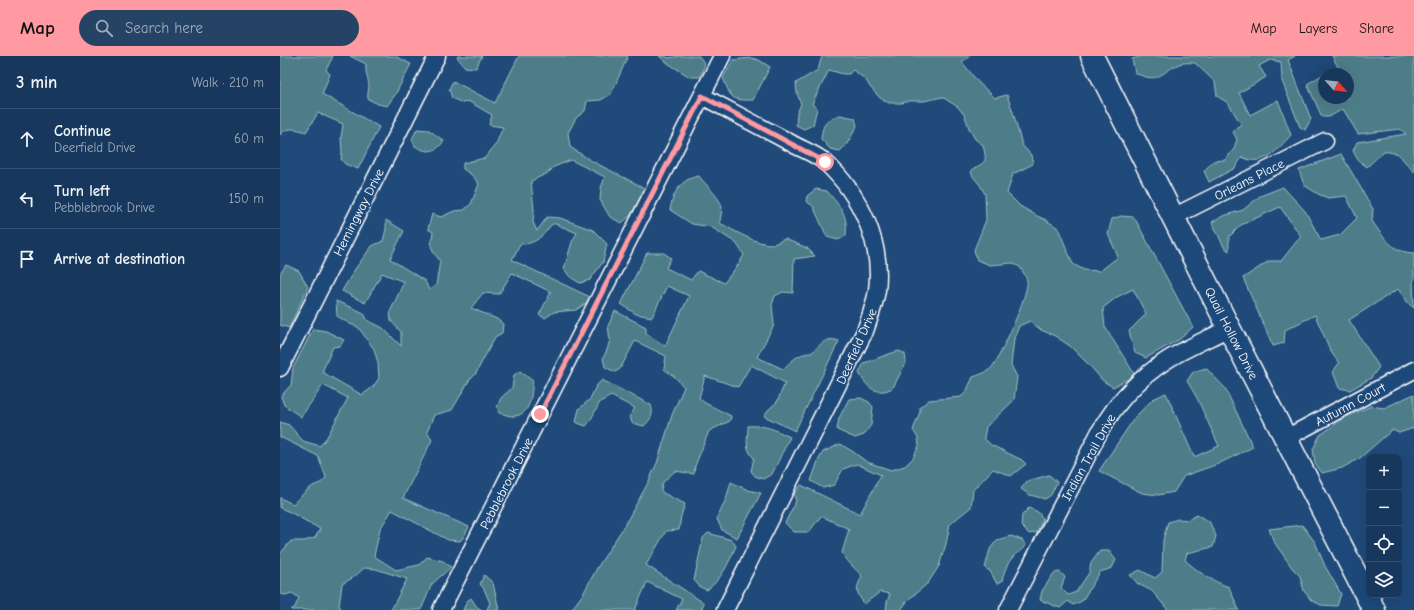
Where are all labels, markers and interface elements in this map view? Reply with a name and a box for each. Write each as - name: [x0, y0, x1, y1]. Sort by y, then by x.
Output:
- search box: [79, 10, 359, 46]
- text: Map: [20, 17, 55, 39]
- icon: search: [93, 17, 115, 39]
- text: Search here: [125, 19, 203, 37]
- text: Map: [1250, 20, 1277, 37]
- text: Layers: [1299, 20, 1337, 37]
- text: Share: [1359, 20, 1394, 37]
- north arrow: [1318, 68, 1354, 104]
- text: 3 min: [16, 73, 57, 92]
- text: Walk · 210 m: [192, 75, 264, 90]
- text: Continue: [54, 122, 111, 140]
- icon: ahead: [16, 128, 38, 150]
- text: 60 m: [234, 131, 264, 146]
- text: Deerfield Drive: [54, 140, 136, 155]
- route start: [816, 153, 834, 171]
- street label: Orleans Place: [1212, 155, 1287, 203]
- street label: Hemingway Drive: [330, 166, 387, 258]
- text: Turn left: [54, 182, 110, 200]
- icon: left: [16, 188, 38, 210]
- text: 150 m: [229, 191, 264, 206]
- text: Pebblebrook Drive: [54, 200, 155, 215]
- icon: arrive: [16, 248, 38, 270]
- text: Arrive at destination: [54, 250, 185, 268]
- street label: Quail Hollow Drive: [1202, 285, 1262, 382]
- street label: Deerfield Drive: [833, 305, 880, 386]
- street label: Autumn Court: [1313, 379, 1389, 429]
- route end: [531, 405, 549, 423]
- street label: Indian Trail Drive: [1058, 411, 1119, 503]
- street label: Pebblebrook Drive: [477, 434, 536, 532]
- map controls: [1366, 454, 1402, 598]
- button: +: [1366, 454, 1402, 490]
- button: −: [1366, 490, 1402, 526]
- button: locate: [1366, 526, 1402, 562]
- button: layers: [1366, 562, 1402, 598]

